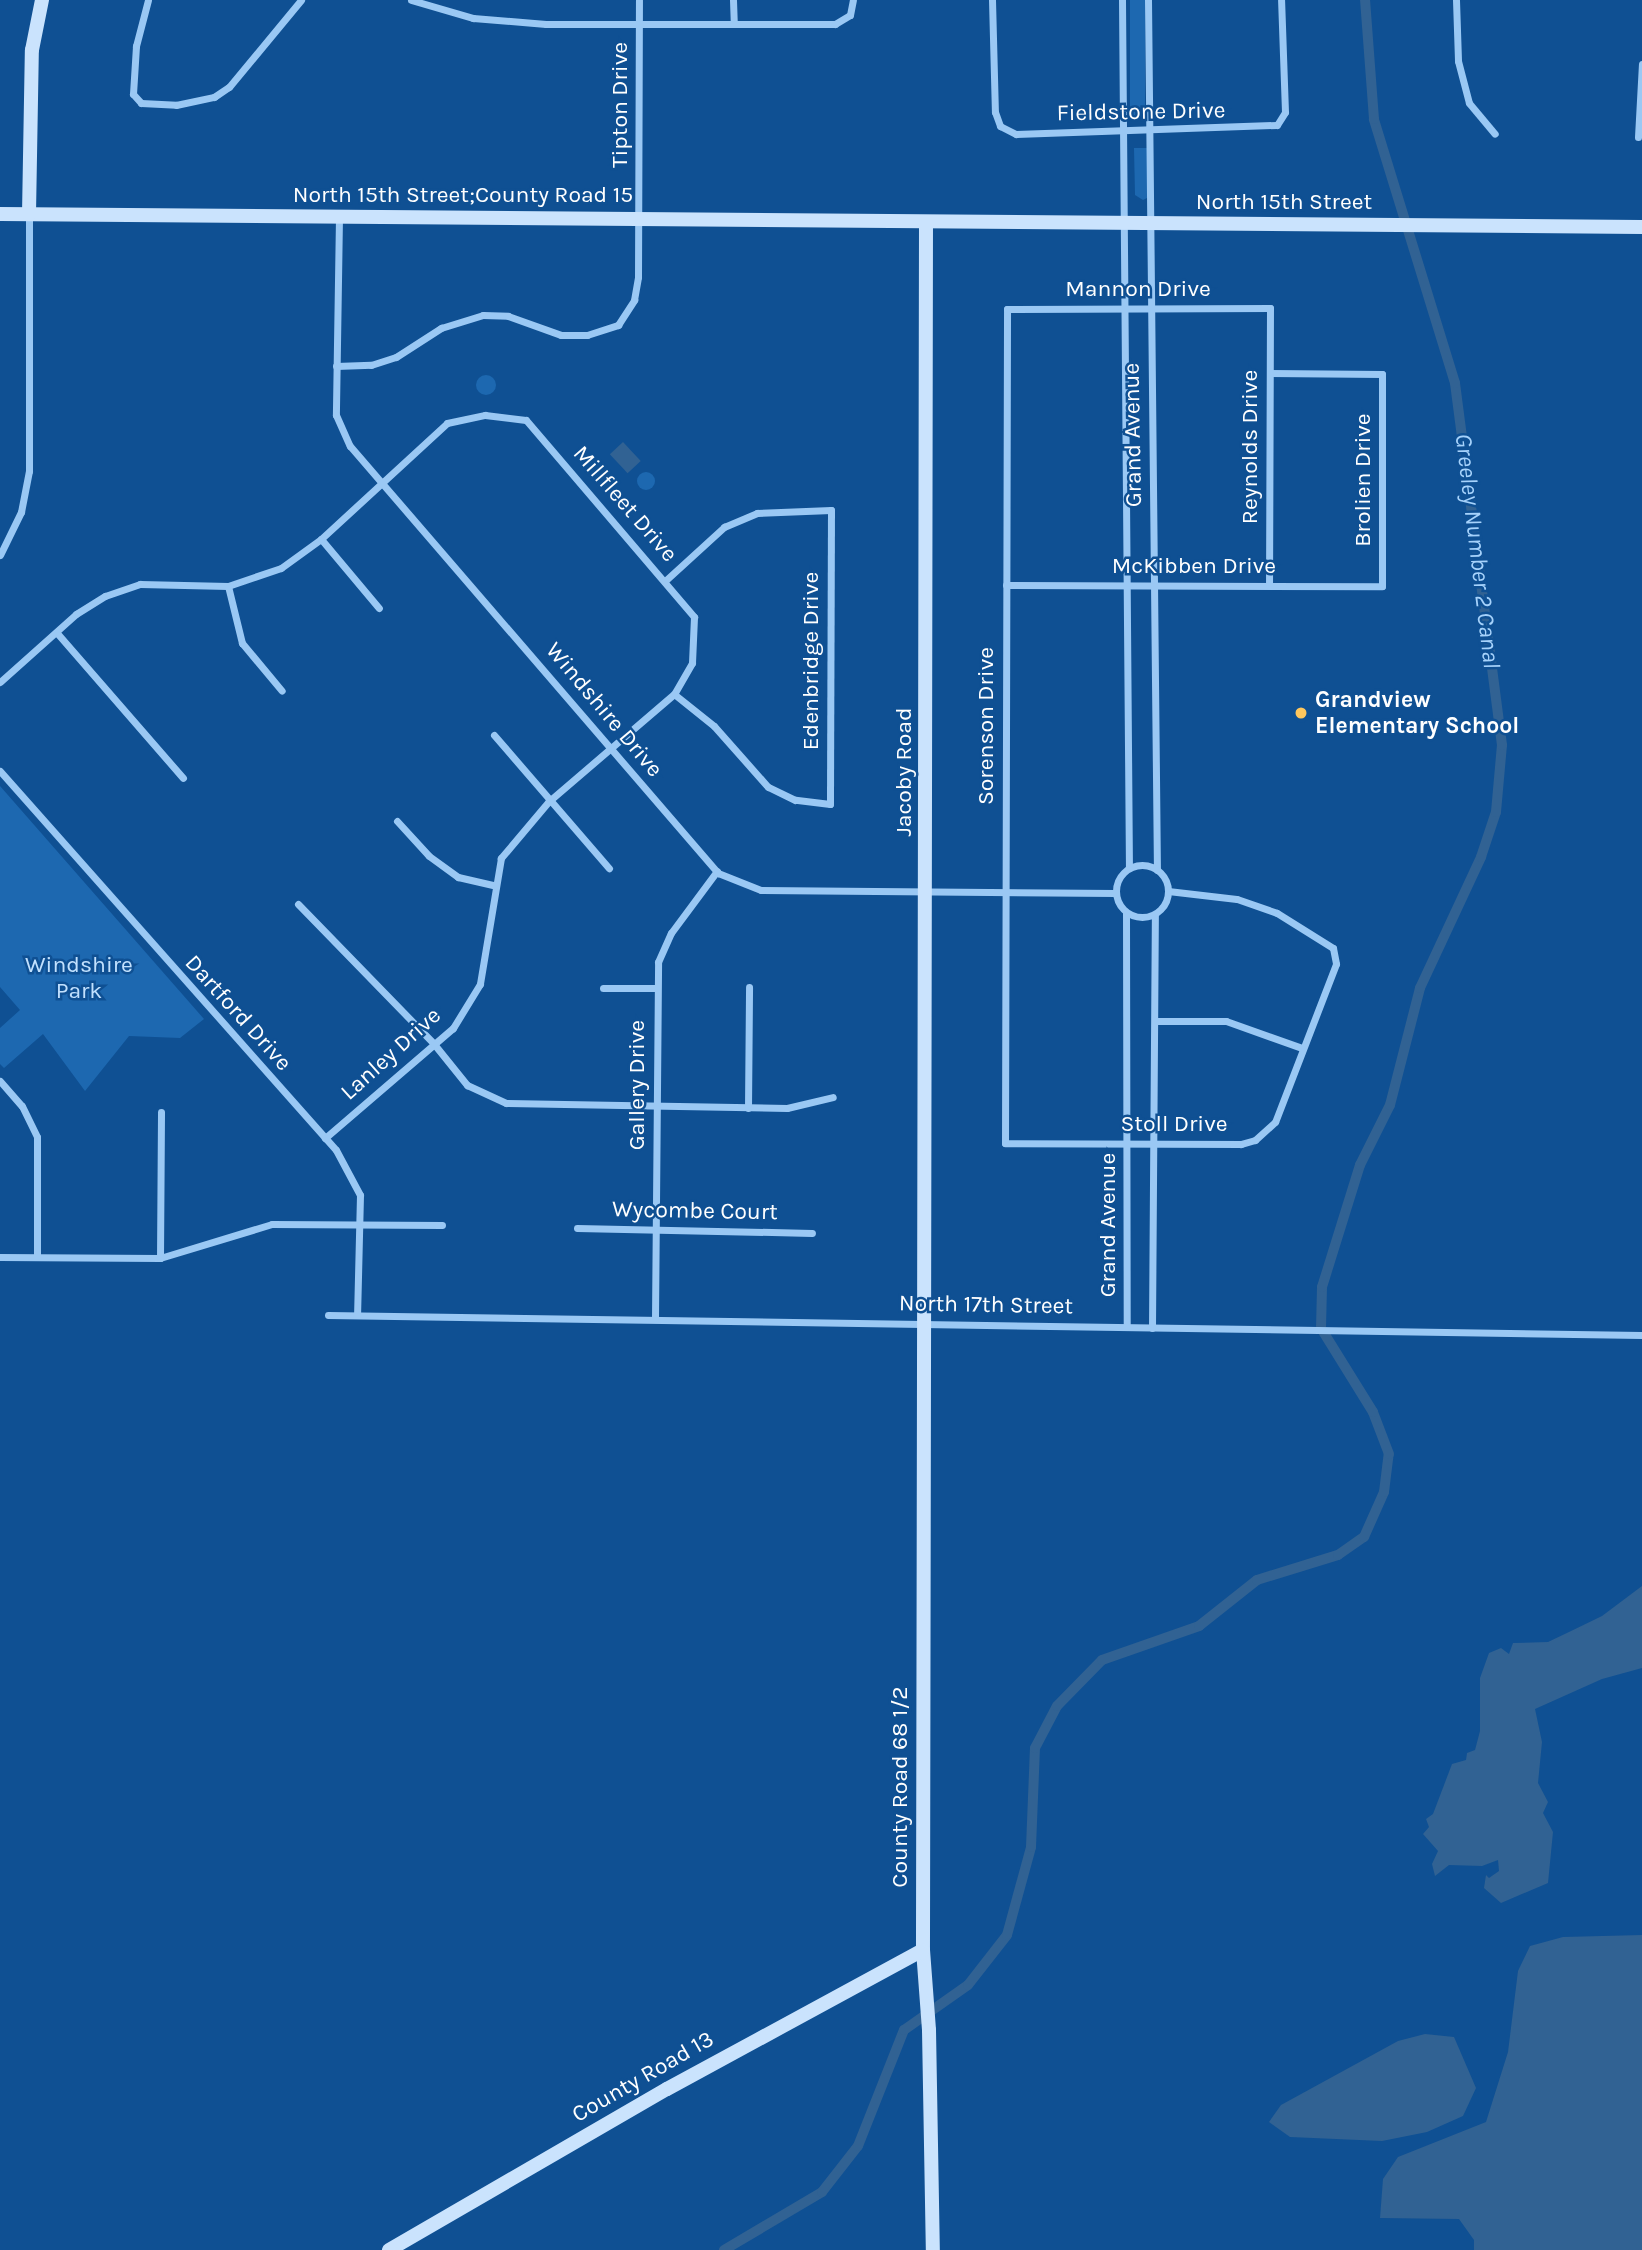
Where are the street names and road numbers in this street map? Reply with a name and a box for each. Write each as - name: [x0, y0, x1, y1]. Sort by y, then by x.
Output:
- street label: Tipton Drive: [606, 42, 634, 168]
- street label: Fieldstone Drive: [1056, 97, 1226, 127]
- street label: North 15th Street;County Road 15: [293, 181, 633, 209]
- street label: North 15th Street: [1196, 188, 1372, 216]
- street label: Mannon Drive: [1065, 275, 1211, 303]
- street label: Grand Avenue: [1118, 363, 1148, 507]
- street label: Reynolds Drive: [1236, 370, 1264, 524]
- street label: Brolien Drive: [1349, 413, 1377, 547]
- street label: Millfleet Drive: [567, 440, 683, 568]
- street label: McKibben Drive: [1112, 552, 1276, 580]
- street label: Edenbridge Drive: [797, 572, 825, 750]
- street label: Windshire Drive: [540, 637, 668, 783]
- street label: Sorenson Drive: [972, 647, 1000, 805]
- street label: Jacoby Road: [890, 707, 918, 837]
- street label: Dartford Drive: [179, 949, 297, 1077]
- street label: Lanley Drive: [335, 1002, 447, 1106]
- street label: Gallery Drive: [623, 1020, 651, 1150]
- street label: Stoll Drive: [1120, 1110, 1228, 1138]
- street label: Grand Avenue: [1094, 1153, 1122, 1297]
- street label: Wycombe Court: [612, 1196, 778, 1226]
- street label: North 17th Street: [899, 1290, 1073, 1320]
- street label: County Road 68 1/2: [886, 1686, 914, 1888]
- street label: County Road 13: [567, 2025, 719, 2129]

